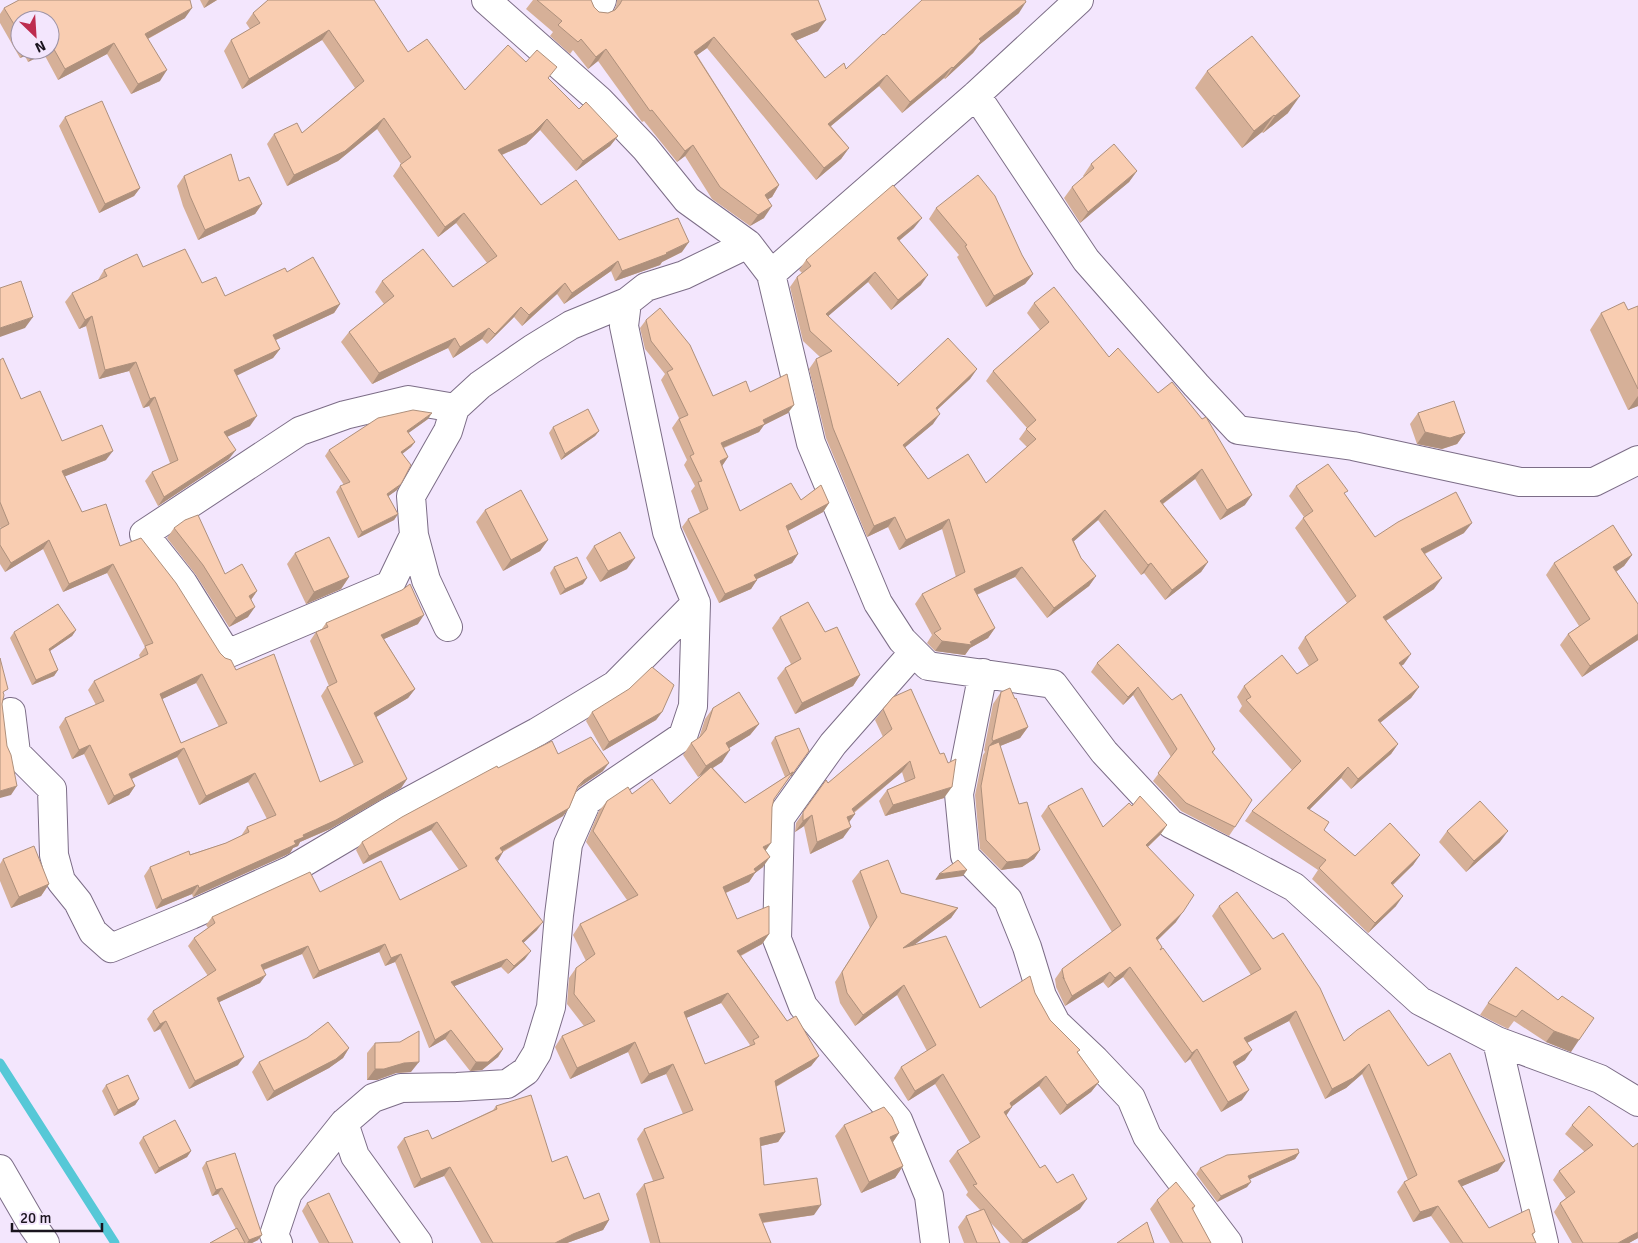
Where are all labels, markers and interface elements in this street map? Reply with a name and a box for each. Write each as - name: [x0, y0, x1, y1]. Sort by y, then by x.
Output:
- north arrow: [10, 10, 60, 60]
- text: N: [32, 37, 48, 56]
- scale bar: [12, 1200, 102, 1232]
- text: 20 m: [20, 1209, 51, 1227]

